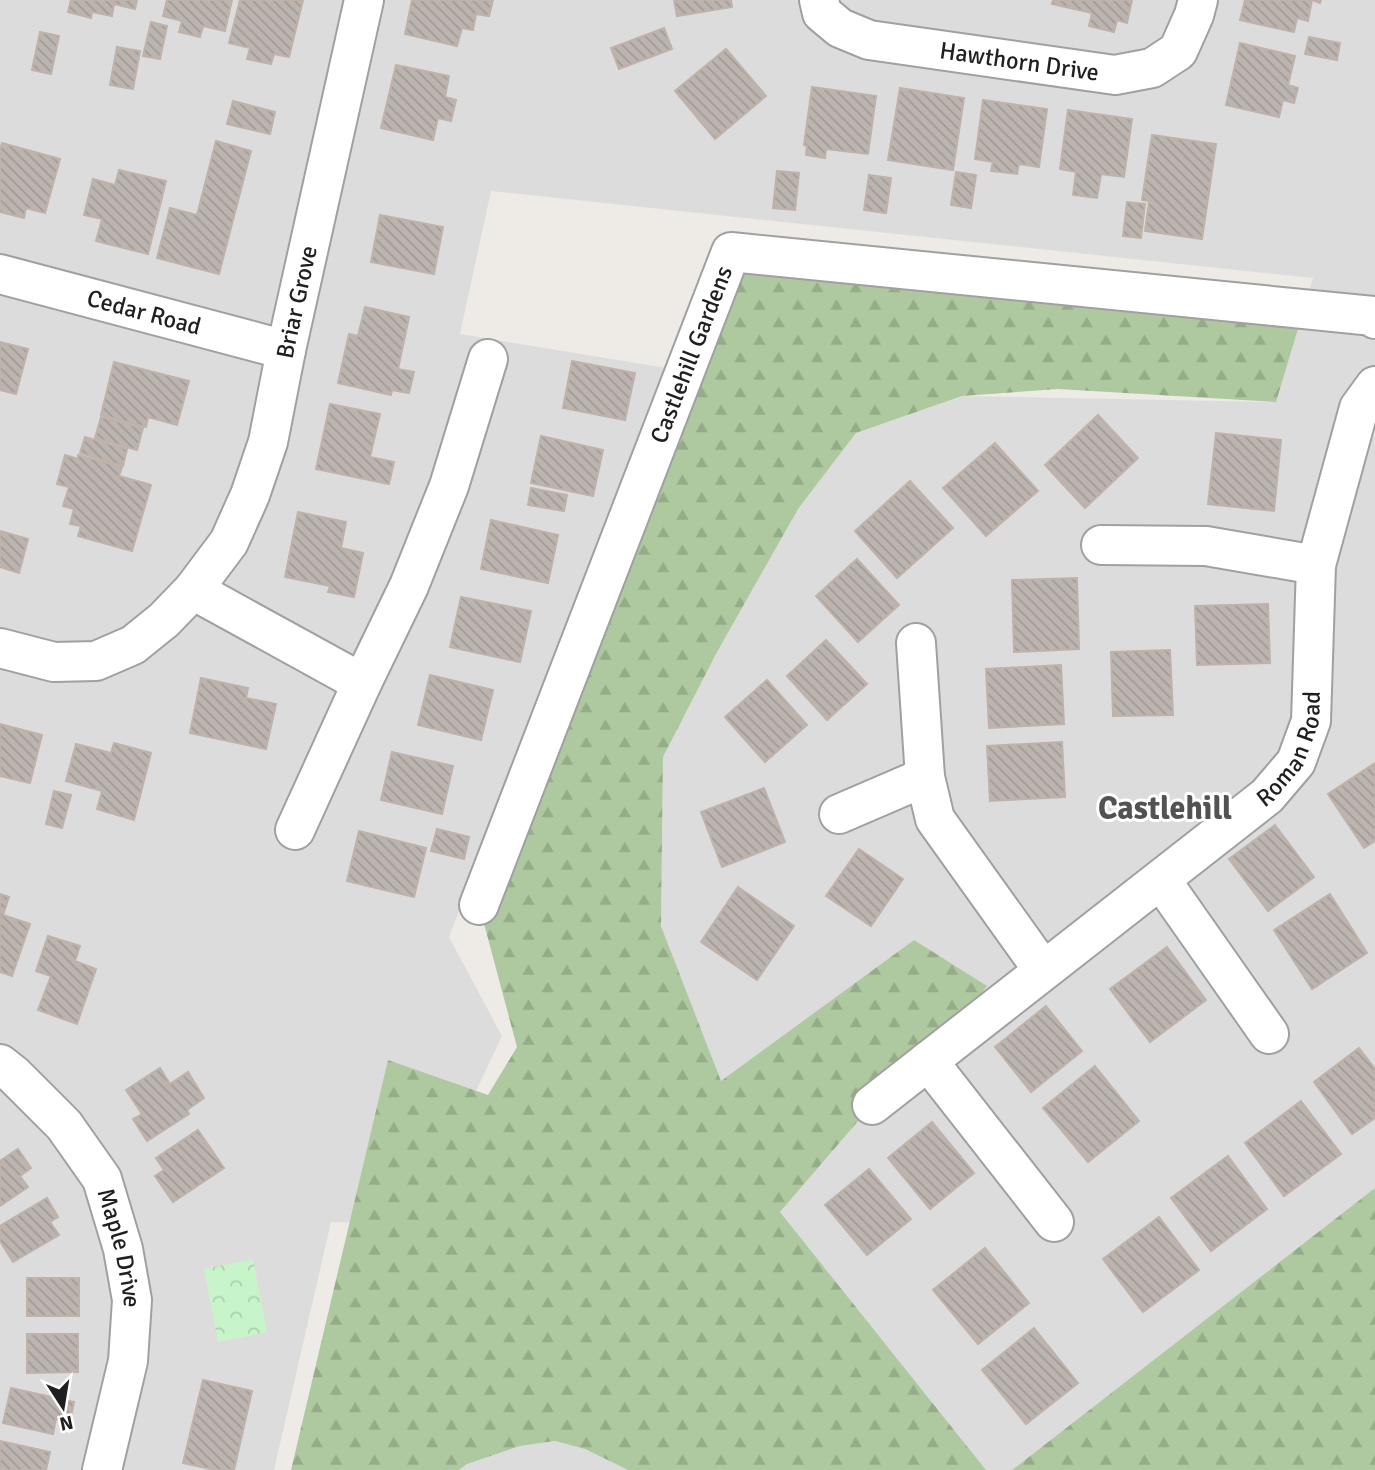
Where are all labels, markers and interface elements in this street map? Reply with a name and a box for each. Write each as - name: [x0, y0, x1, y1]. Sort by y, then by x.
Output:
- street label: Hawthorn Drive: [938, 35, 1101, 88]
- street label: Briar Grove: [270, 243, 324, 361]
- street label: Castlehill Gardens: [644, 262, 739, 447]
- street label: Cedar Road: [84, 283, 204, 342]
- street label: Roman Road: [1250, 691, 1327, 814]
- district label: Castlehill: [1098, 789, 1232, 828]
- street label: Maple Drive: [91, 1185, 147, 1309]
- north arrow: [28, 1372, 98, 1442]
- text: N: [57, 1410, 75, 1436]

